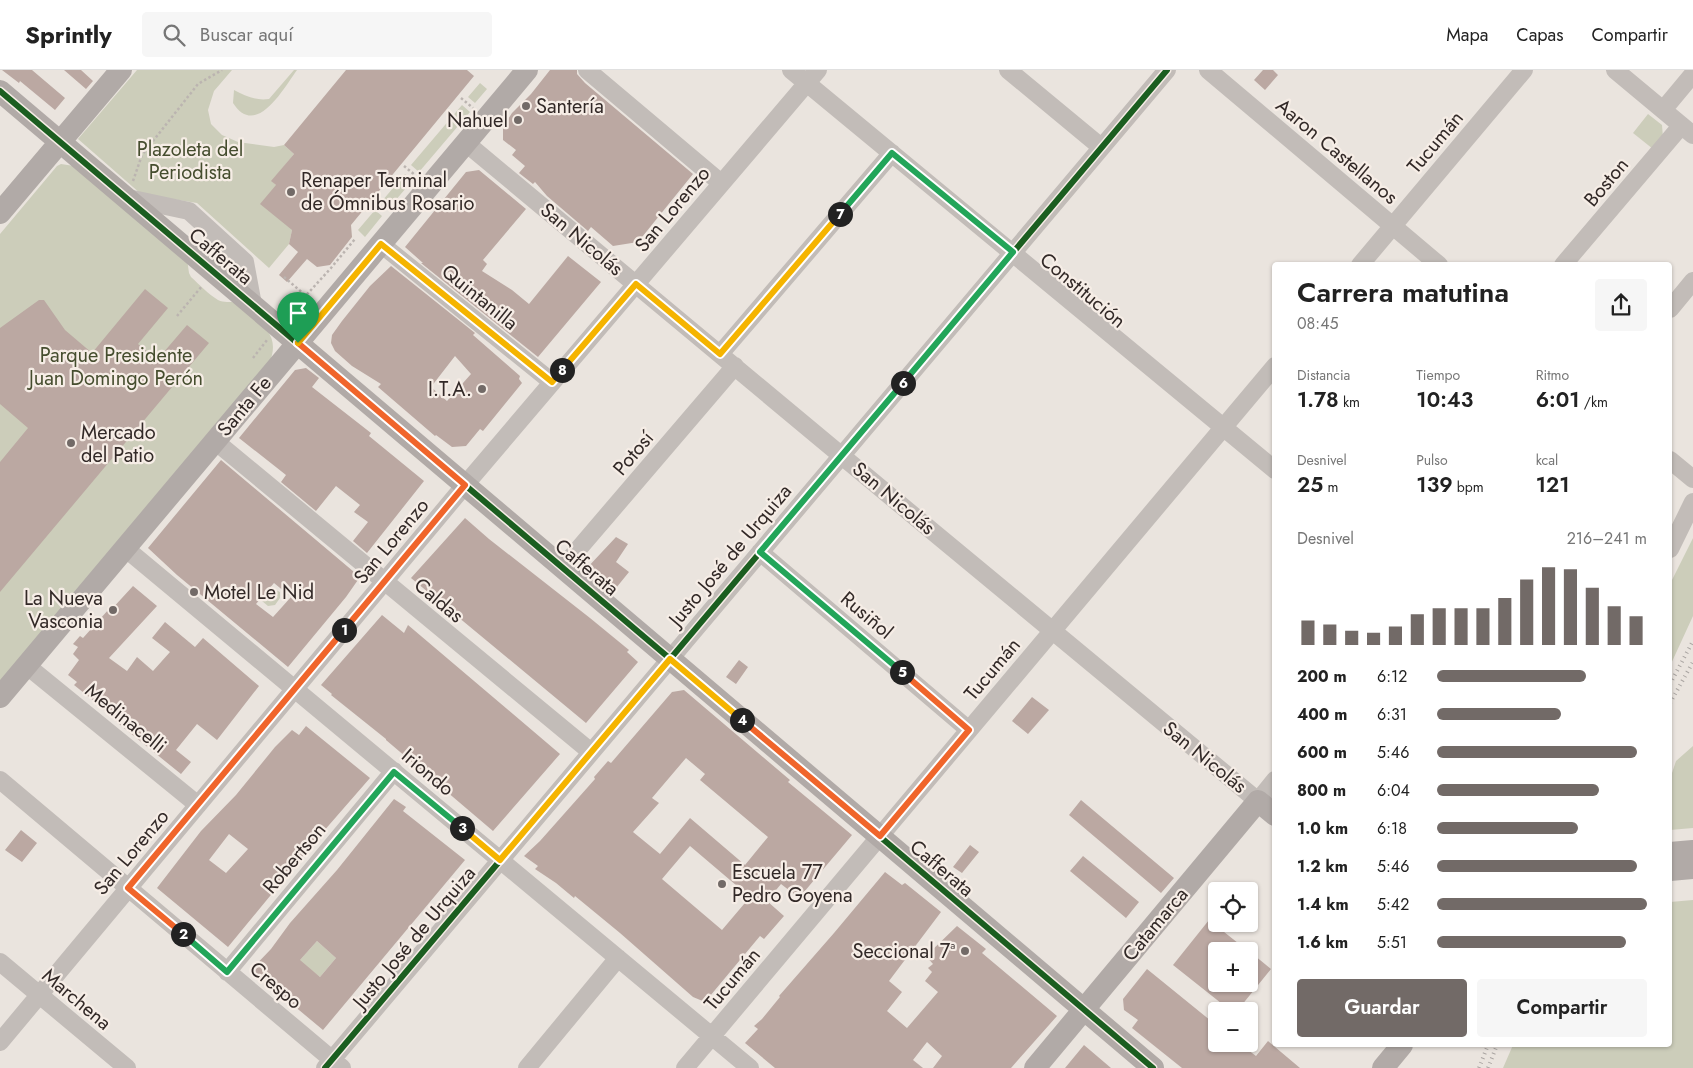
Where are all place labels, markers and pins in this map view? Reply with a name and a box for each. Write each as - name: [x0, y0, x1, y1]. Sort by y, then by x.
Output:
- place label: Santería: [536, 92, 604, 121]
- marker: Santería: [520, 100, 532, 112]
- place label: Nahuel: [447, 106, 508, 135]
- marker: Nahuel: [512, 114, 524, 126]
- place label: Renaper Terminal de Ómnibus Rosario: [301, 166, 475, 218]
- marker: Renaper Terminal de Ómnibus Rosario: [285, 186, 297, 198]
- pin: 7: [828, 202, 852, 226]
- pin: [277, 292, 319, 343]
- pin: 8: [550, 358, 574, 382]
- pin: 6: [890, 370, 916, 396]
- place label: I.T.A.: [428, 375, 472, 404]
- marker: I.T.A.: [476, 383, 488, 395]
- place label: Mercado del Patio: [81, 418, 156, 470]
- marker: Mercado del Patio: [65, 437, 77, 449]
- place label: Motel Le Nid: [204, 578, 314, 607]
- place label: La Nueva Vasconia: [24, 584, 103, 636]
- marker: Motel Le Nid: [188, 586, 200, 598]
- marker: La Nueva Vasconia: [107, 604, 119, 616]
- pin: 1: [332, 618, 356, 642]
- pin: 5: [890, 660, 914, 684]
- pin: 4: [730, 708, 754, 732]
- pin: 3: [450, 816, 474, 840]
- place label: Escuela 77 Pedro Goyena: [732, 858, 853, 910]
- marker: Escuela 77 Pedro Goyena: [716, 878, 728, 890]
- pin: 2: [170, 922, 196, 946]
- place label: Seccional 7ª: [853, 937, 955, 966]
- marker: Seccional 7ª: [959, 945, 971, 957]

